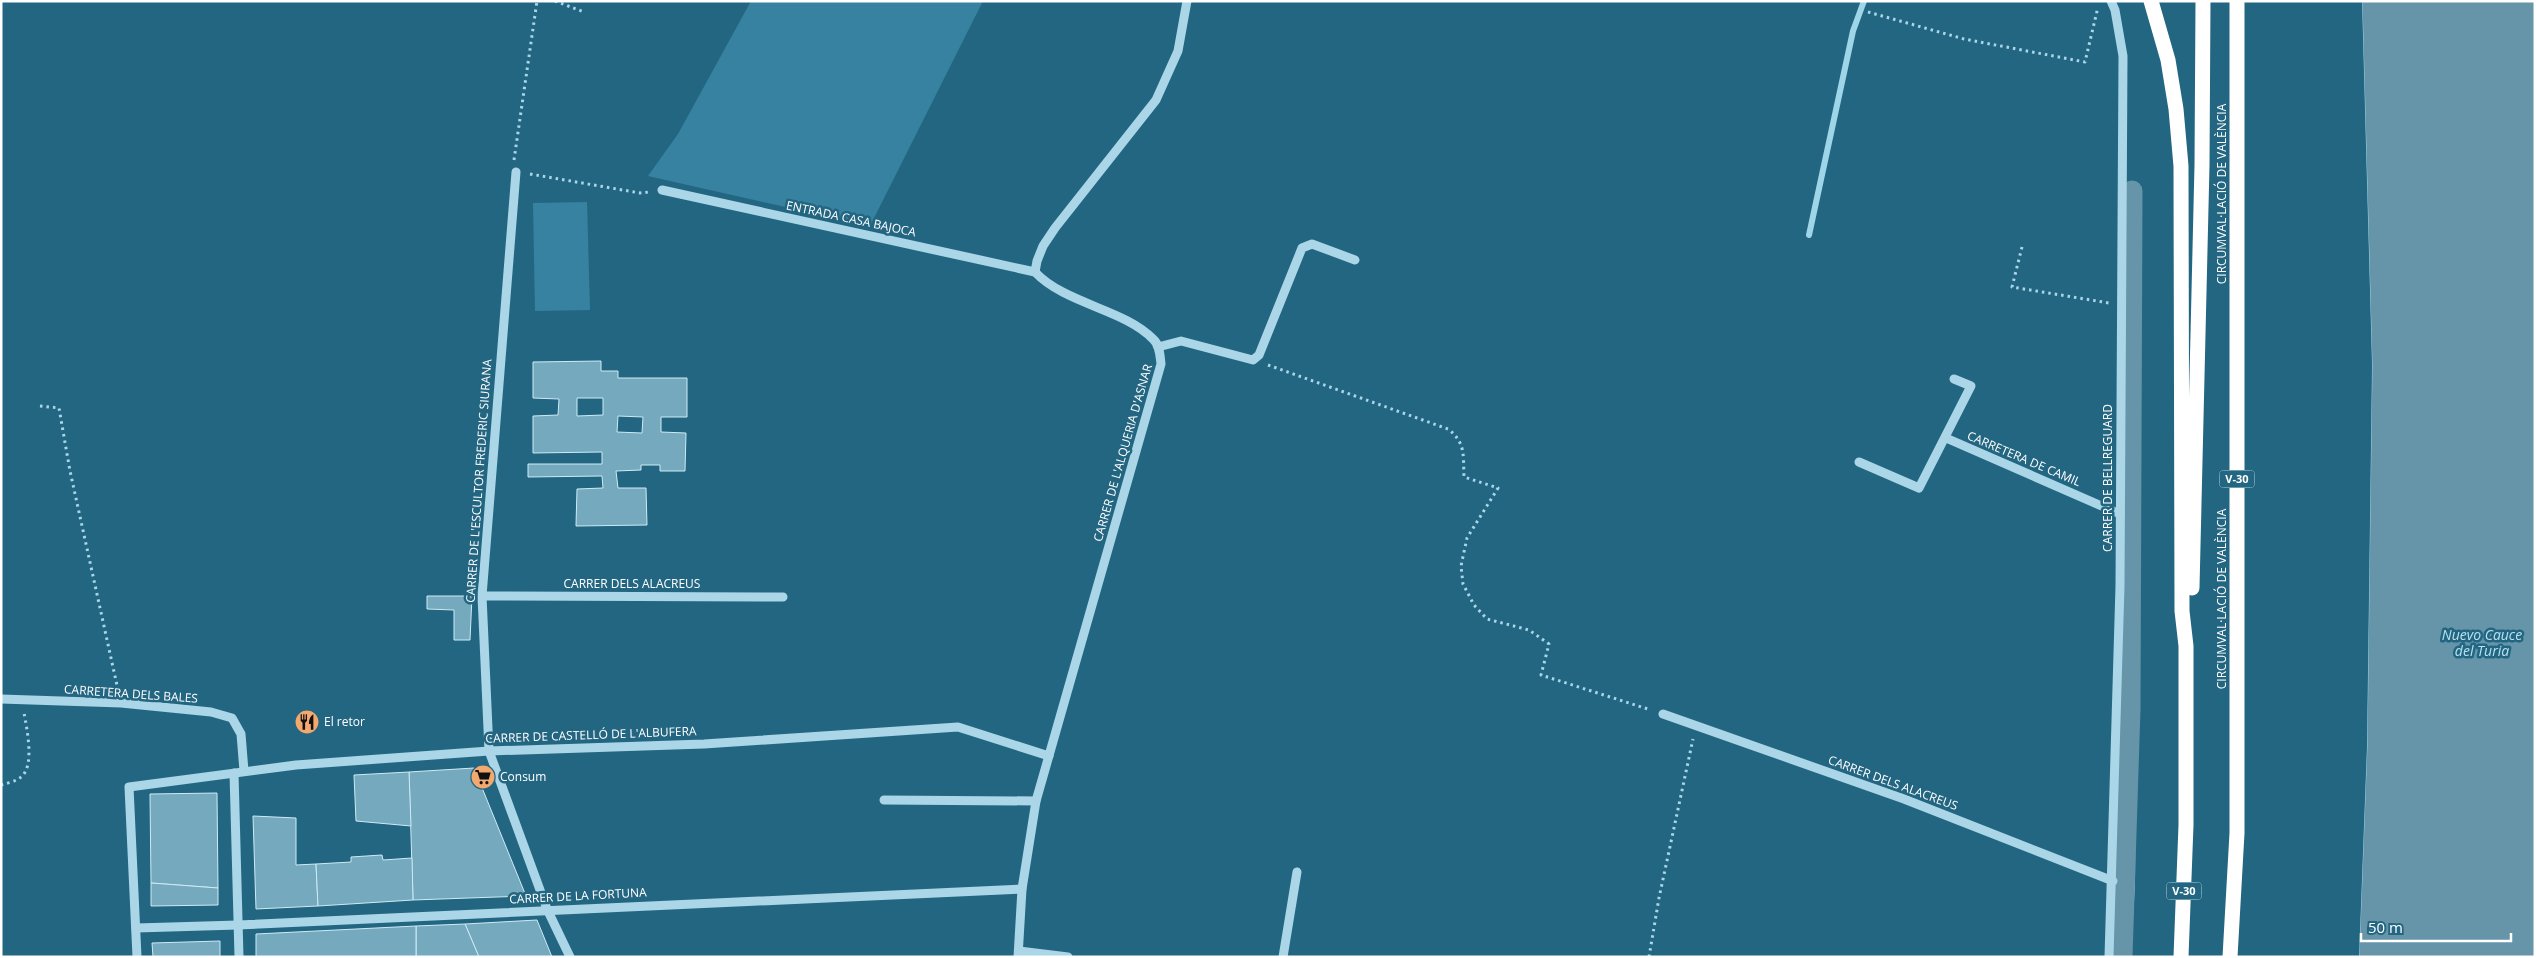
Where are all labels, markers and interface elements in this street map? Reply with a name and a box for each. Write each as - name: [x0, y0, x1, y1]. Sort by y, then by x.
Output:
- street label: CIRCUMVAL·LACIÓ DE VALÈNCIA: [2213, 103, 2230, 284]
- street label: ENTRADA CASA BAJOCA: [785, 196, 918, 241]
- street label: CARRER DE L'ESCULTOR FREDERIC SIURANA: [462, 358, 496, 603]
- street label: CARRER DE L'ALQUERIA D'ASNAR: [1089, 361, 1156, 544]
- street label: CARRER DE BELLREGUARD: [2099, 404, 2116, 552]
- street label: CARRETERA DE CAMIL: [1965, 427, 2084, 490]
- road number: V-30: [2220, 470, 2254, 488]
- street label: CIRCUMVAL·LACIÓ DE VALÈNCIA: [2213, 508, 2230, 689]
- street label: CARRER DELS ALACREUS: [564, 575, 700, 592]
- water label: Nuevo Cauce del Turia: [2442, 625, 2522, 660]
- street label: CARRETERA DELS BALES: [64, 680, 199, 707]
- restaurant icon: El retor: [294, 709, 320, 735]
- place label: El retor: [324, 713, 365, 730]
- street label: CARRER DE CASTELLÓ DE L'ALBUFERA: [485, 722, 697, 747]
- street label: CARRER DELS ALACREUS: [1826, 751, 1960, 814]
- supermarket icon: Consum: [470, 764, 496, 790]
- place label: Consum: [500, 768, 546, 785]
- road number: V-30: [2166, 882, 2202, 899]
- street label: CARRER DE LA FORTUNA: [509, 883, 647, 908]
- scale bar: [2361, 910, 2511, 942]
- text: 50 m: [2368, 917, 2403, 937]

